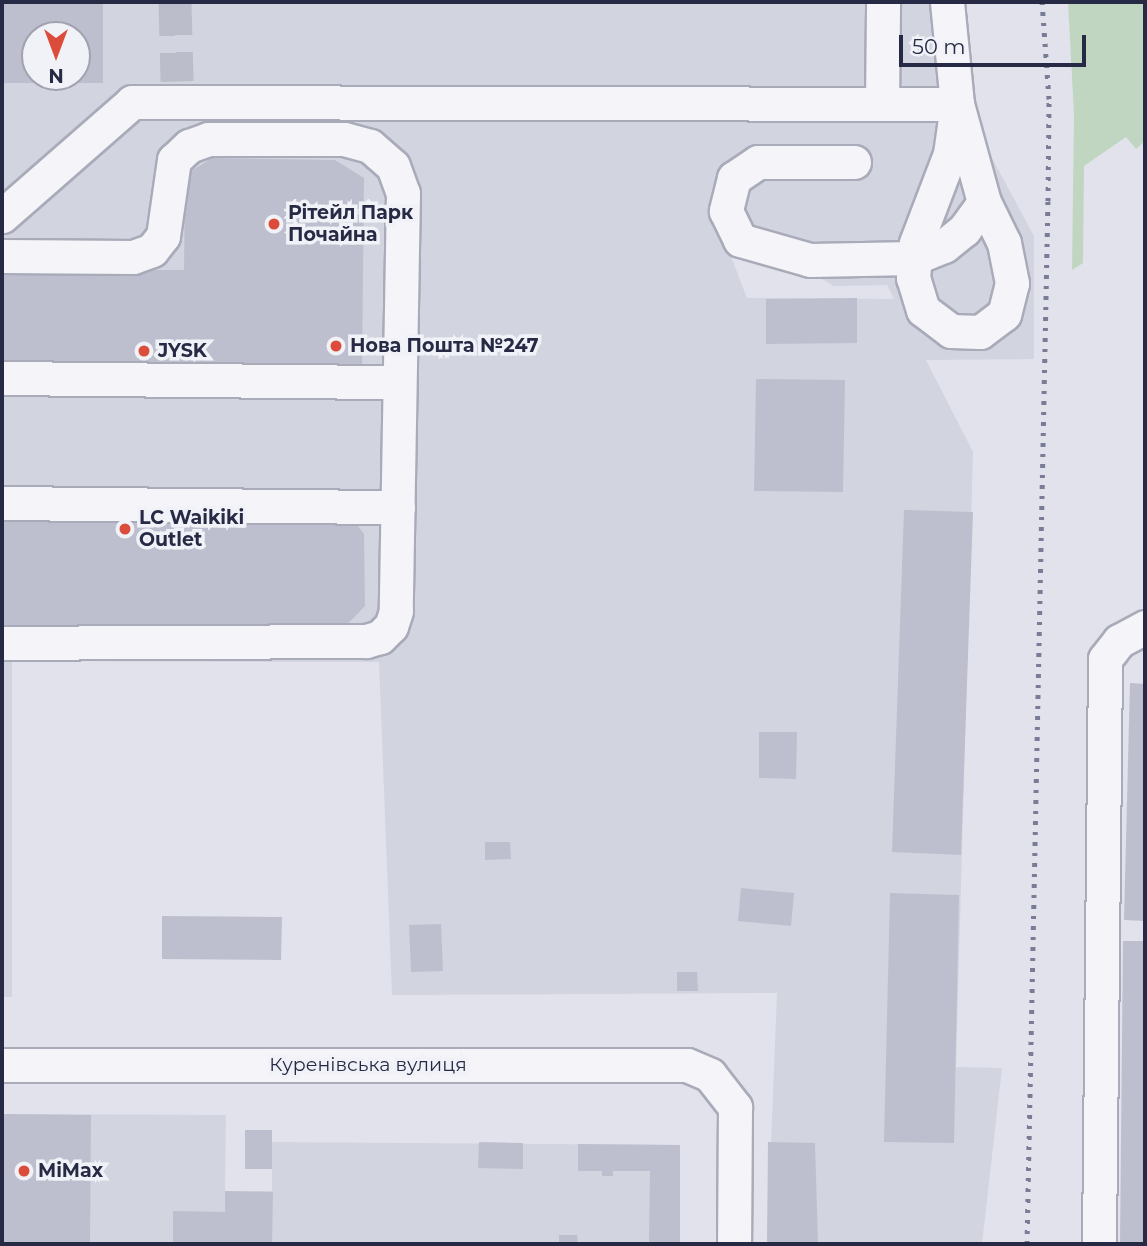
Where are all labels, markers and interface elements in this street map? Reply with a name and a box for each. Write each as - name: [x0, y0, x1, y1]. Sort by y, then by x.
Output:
- north arrow: [21, 21, 91, 91]
- scale bar: [902, 21, 1089, 65]
- text: 50 m: [912, 34, 966, 59]
- text: N: [48, 64, 64, 87]
- place label: Рітейл Парк Почайна: [288, 202, 413, 246]
- marker: Рітейл Парк Почайна: [266, 216, 282, 232]
- place label: Нова Пошта №247: [350, 335, 539, 357]
- marker: Нова Пошта №247: [328, 338, 344, 354]
- place label: JYSK: [158, 340, 207, 362]
- marker: JYSK: [136, 343, 152, 359]
- place label: LC Waikiki Outlet: [139, 507, 244, 551]
- marker: LC Waikiki Outlet: [117, 521, 133, 537]
- street label: Куренівська вулиця: [269, 1054, 467, 1076]
- place label: MiMax: [38, 1160, 103, 1182]
- marker: MiMax: [16, 1163, 32, 1179]

